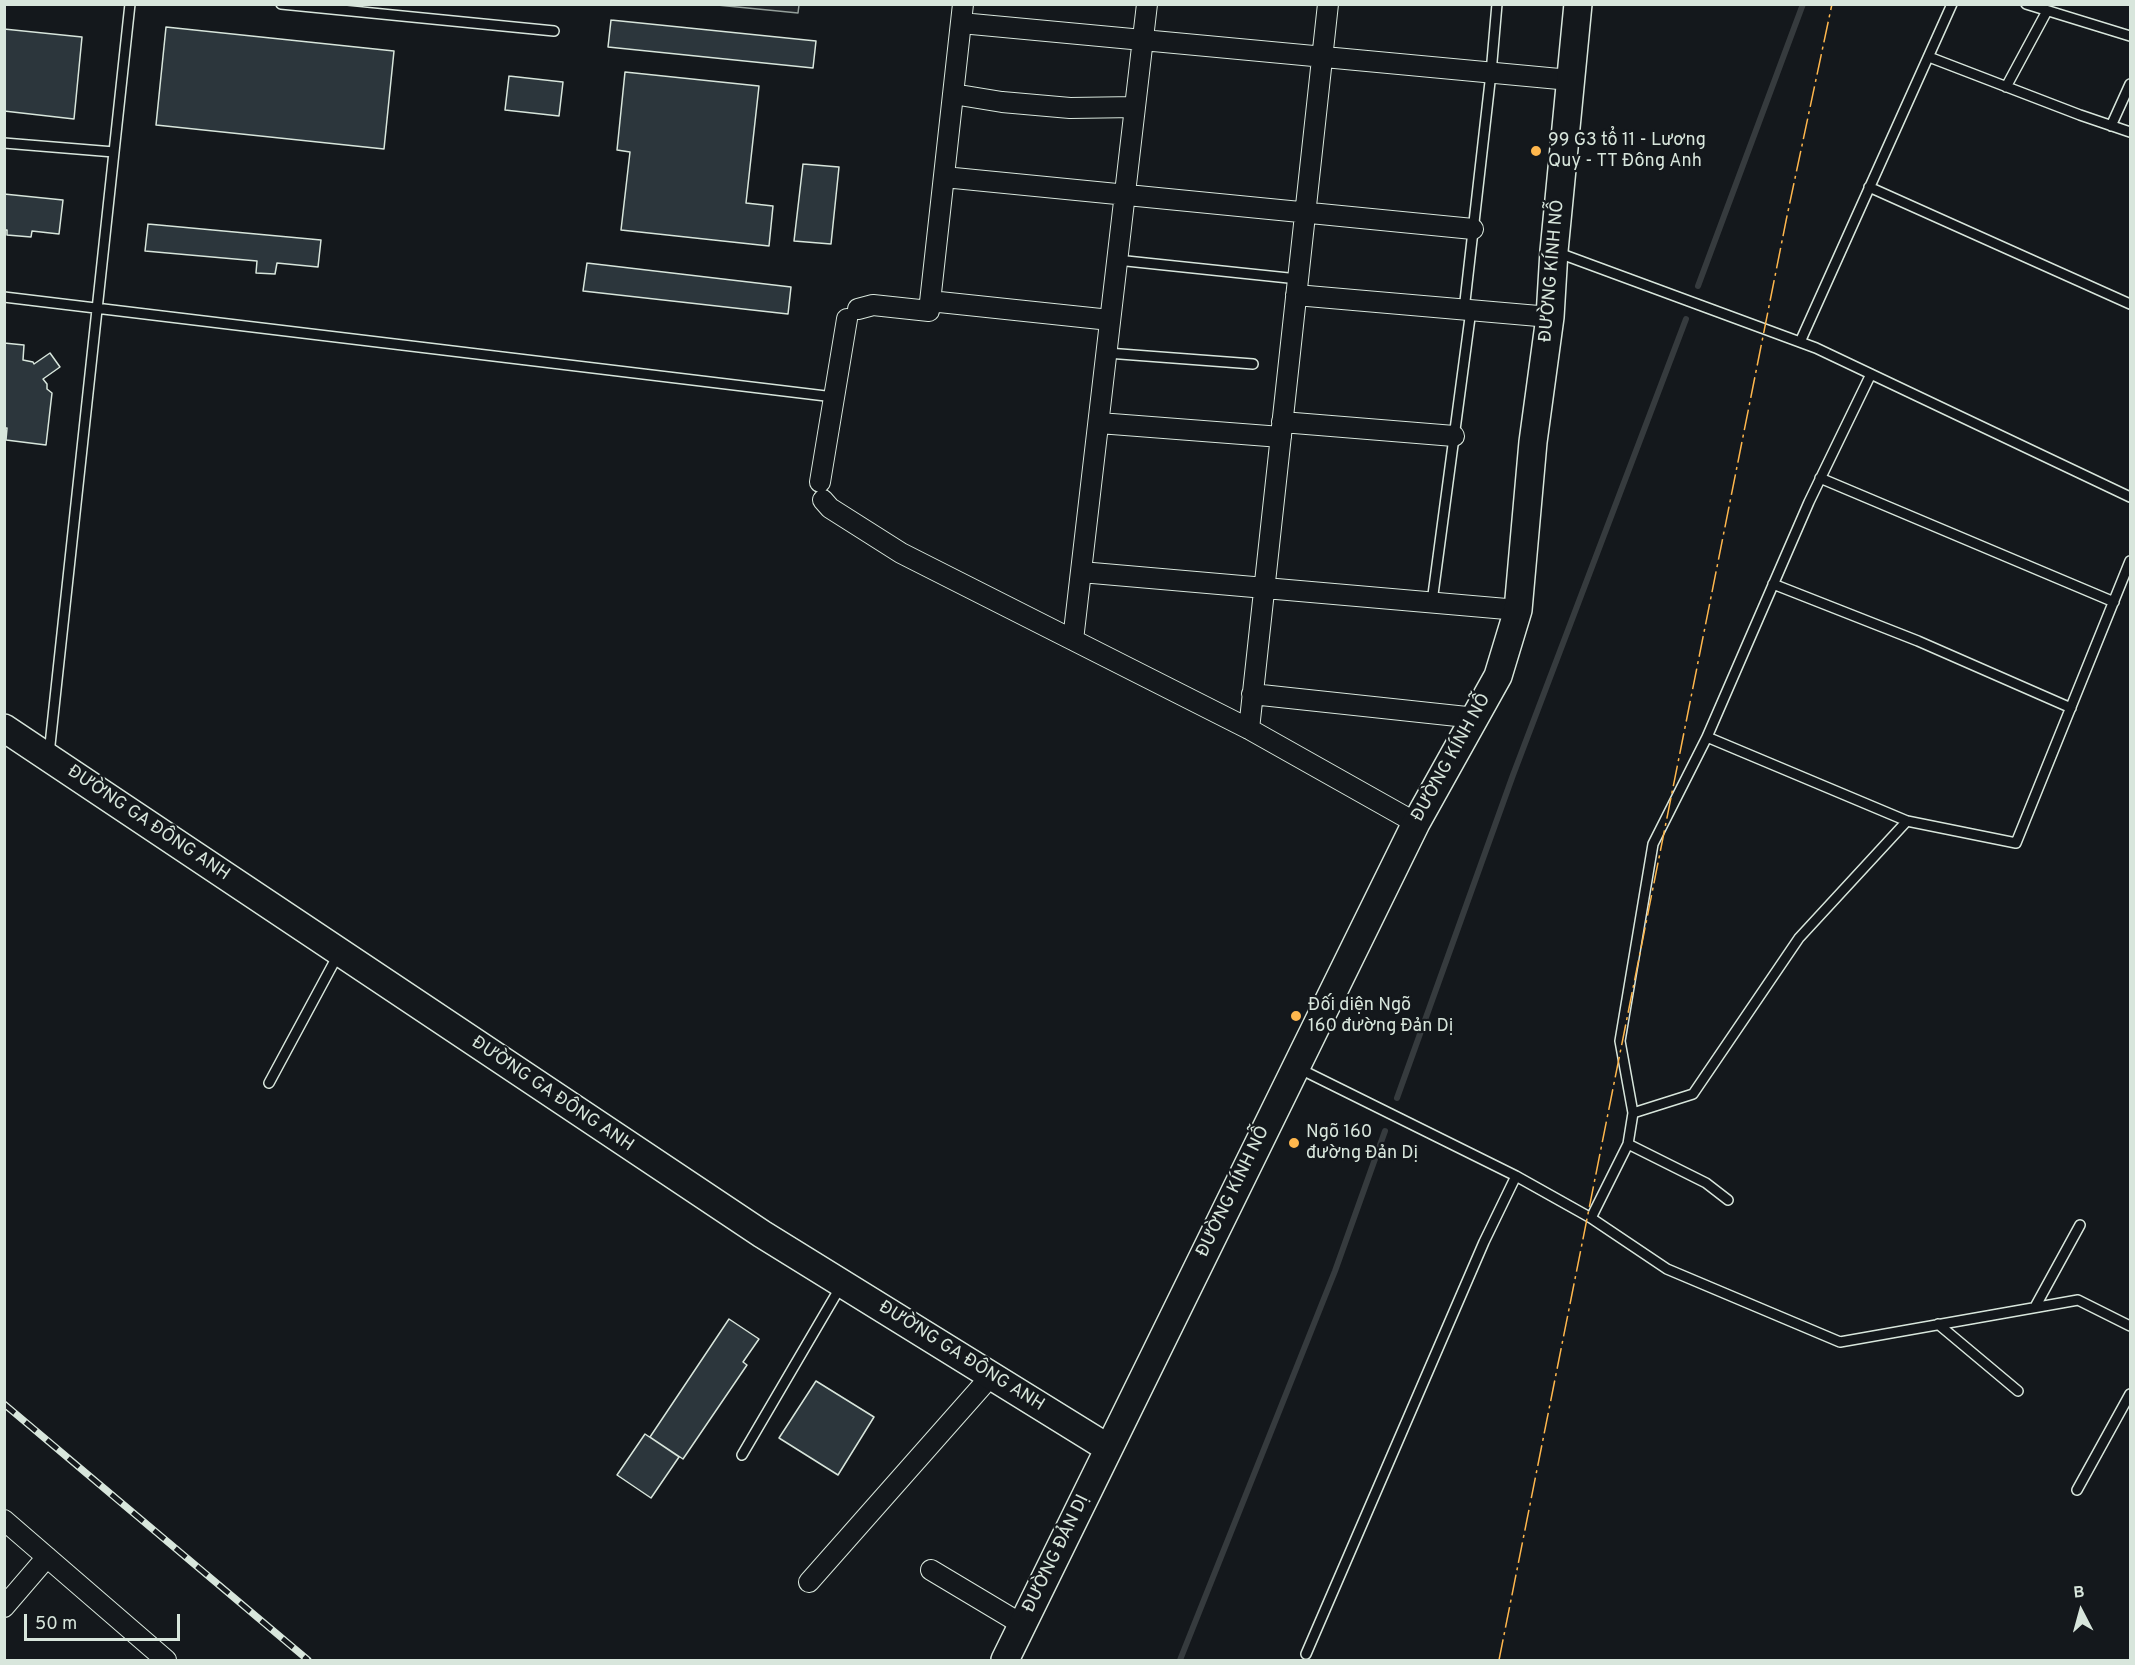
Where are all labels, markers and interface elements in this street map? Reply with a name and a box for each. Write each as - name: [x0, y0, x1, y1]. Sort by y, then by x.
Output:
- place label: 99 G3 tổ 11 - Lương Quy - TT Đông Anh: [1548, 130, 1706, 172]
- marker: 99 G3 tổ 11 - Lương Quy - TT Đông Anh: [1529, 144, 1543, 158]
- street label: ĐƯỜNG KÍNH NỖ: [1536, 199, 1570, 343]
- street label: ĐƯỜNG KÍNH NỖ: [1408, 690, 1496, 826]
- street label: ĐƯỜNG GA ĐÔNG ANH: [63, 762, 233, 886]
- place label: Đối diện Ngõ 160 đường Đản Dị: [1308, 995, 1453, 1038]
- marker: Đối diện Ngõ 160 đường Đản Dị: [1289, 1009, 1303, 1023]
- street label: ĐƯỜNG GA ĐÔNG ANH: [467, 1033, 637, 1157]
- place label: Ngõ 160 đường Đản Dị: [1306, 1122, 1418, 1164]
- street label: ĐƯỜNG KÍNH NỖ: [1193, 1123, 1275, 1261]
- marker: Ngõ 160 đường Đản Dị: [1287, 1136, 1301, 1150]
- street label: ĐƯỜNG GA ĐÔNG ANH: [874, 1297, 1048, 1417]
- street label: ĐƯỜNG ĐẢN DỊ: [1019, 1492, 1095, 1616]
- north arrow: [2051, 1581, 2111, 1641]
- text: B: [2073, 1583, 2086, 1604]
- scale bar: [27, 1602, 183, 1640]
- text: 50 m: [35, 1613, 77, 1636]

